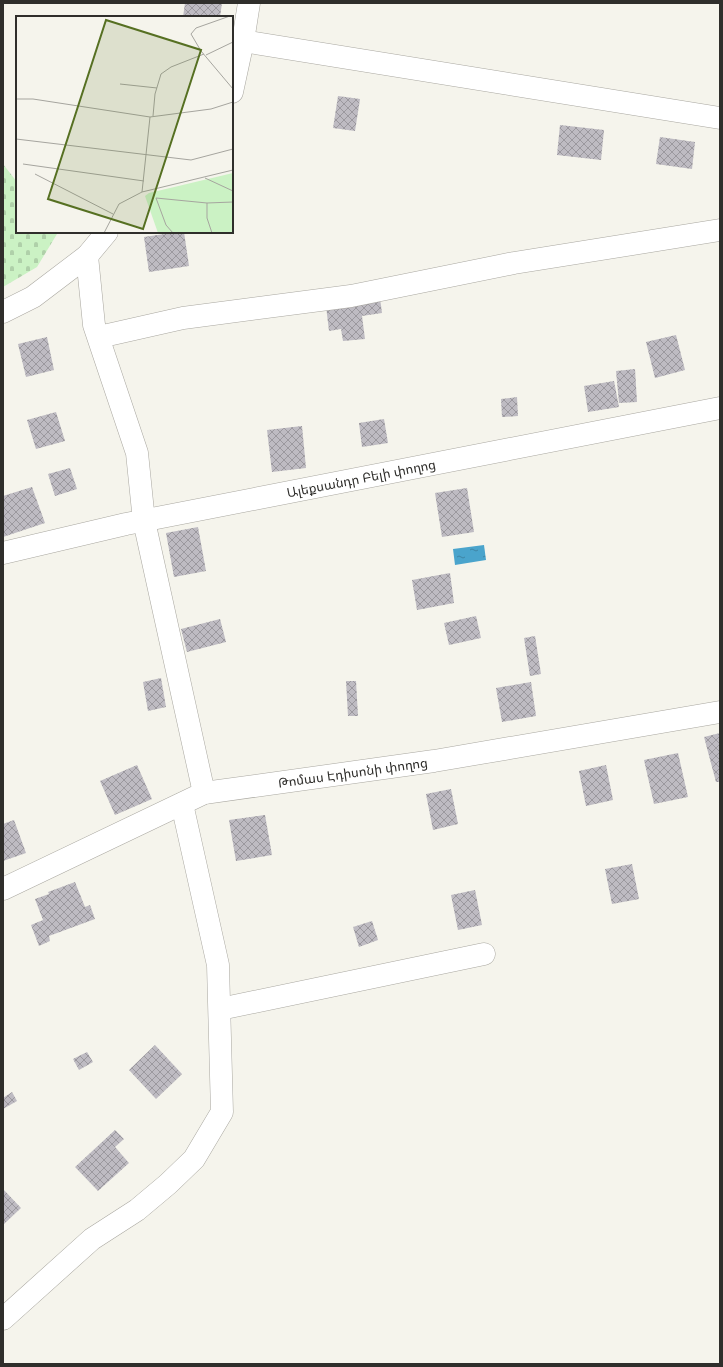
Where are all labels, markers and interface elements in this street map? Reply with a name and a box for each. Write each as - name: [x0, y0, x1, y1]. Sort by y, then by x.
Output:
- inset map: [16, 16, 233, 233]
- street label: Ալեքսանդր Բելի փողոց: [285, 456, 437, 500]
- street label: Թոմաս Էդիսոնի փողոց: [277, 754, 429, 791]

